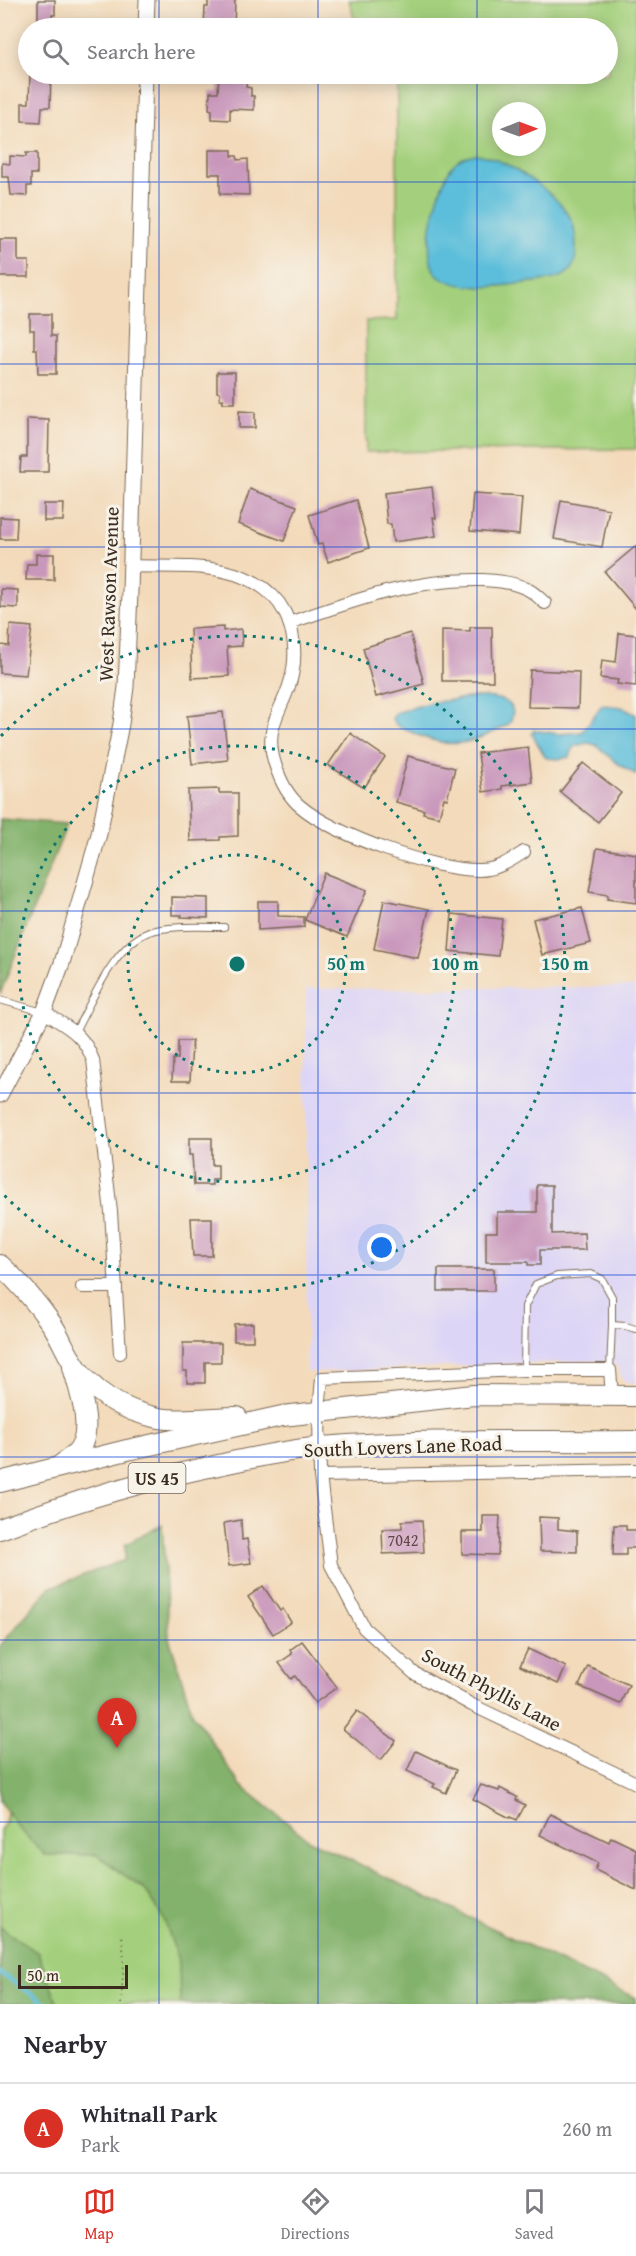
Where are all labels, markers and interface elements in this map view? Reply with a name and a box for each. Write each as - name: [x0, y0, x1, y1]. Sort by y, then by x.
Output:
- search box: [18, 18, 618, 84]
- icon: search: [39, 35, 72, 68]
- text: Search here: [87, 35, 196, 67]
- north arrow: [492, 102, 546, 156]
- street label: West Rawson Avenue: [90, 506, 126, 682]
- text: 50 m: [327, 950, 366, 977]
- text: 100 m: [431, 950, 479, 977]
- text: 150 m: [541, 950, 589, 977]
- centre of rings: [227, 954, 247, 974]
- your location: [367, 1233, 396, 1262]
- street label: South Lovers Lane Road: [303, 1428, 503, 1464]
- road number: US 45: [128, 1463, 186, 1493]
- house number: 7042: [388, 1528, 418, 1552]
- street label: South Phyllis Lane: [417, 1640, 567, 1738]
- pin: A: [98, 1698, 136, 1748]
- scale bar: [18, 1962, 128, 1990]
- text: 50 m: [27, 1963, 59, 1987]
- text: Nearby: [24, 2024, 107, 2063]
- text: Whitnall Park: [81, 2098, 217, 2130]
- text: A: [37, 2114, 50, 2143]
- text: 260 m: [562, 2114, 612, 2143]
- text: Park: [81, 2130, 120, 2159]
- tab: Map: [83, 2185, 116, 2245]
- tab: Directions: [281, 2185, 350, 2245]
- tab: Saved: [515, 2185, 553, 2245]

